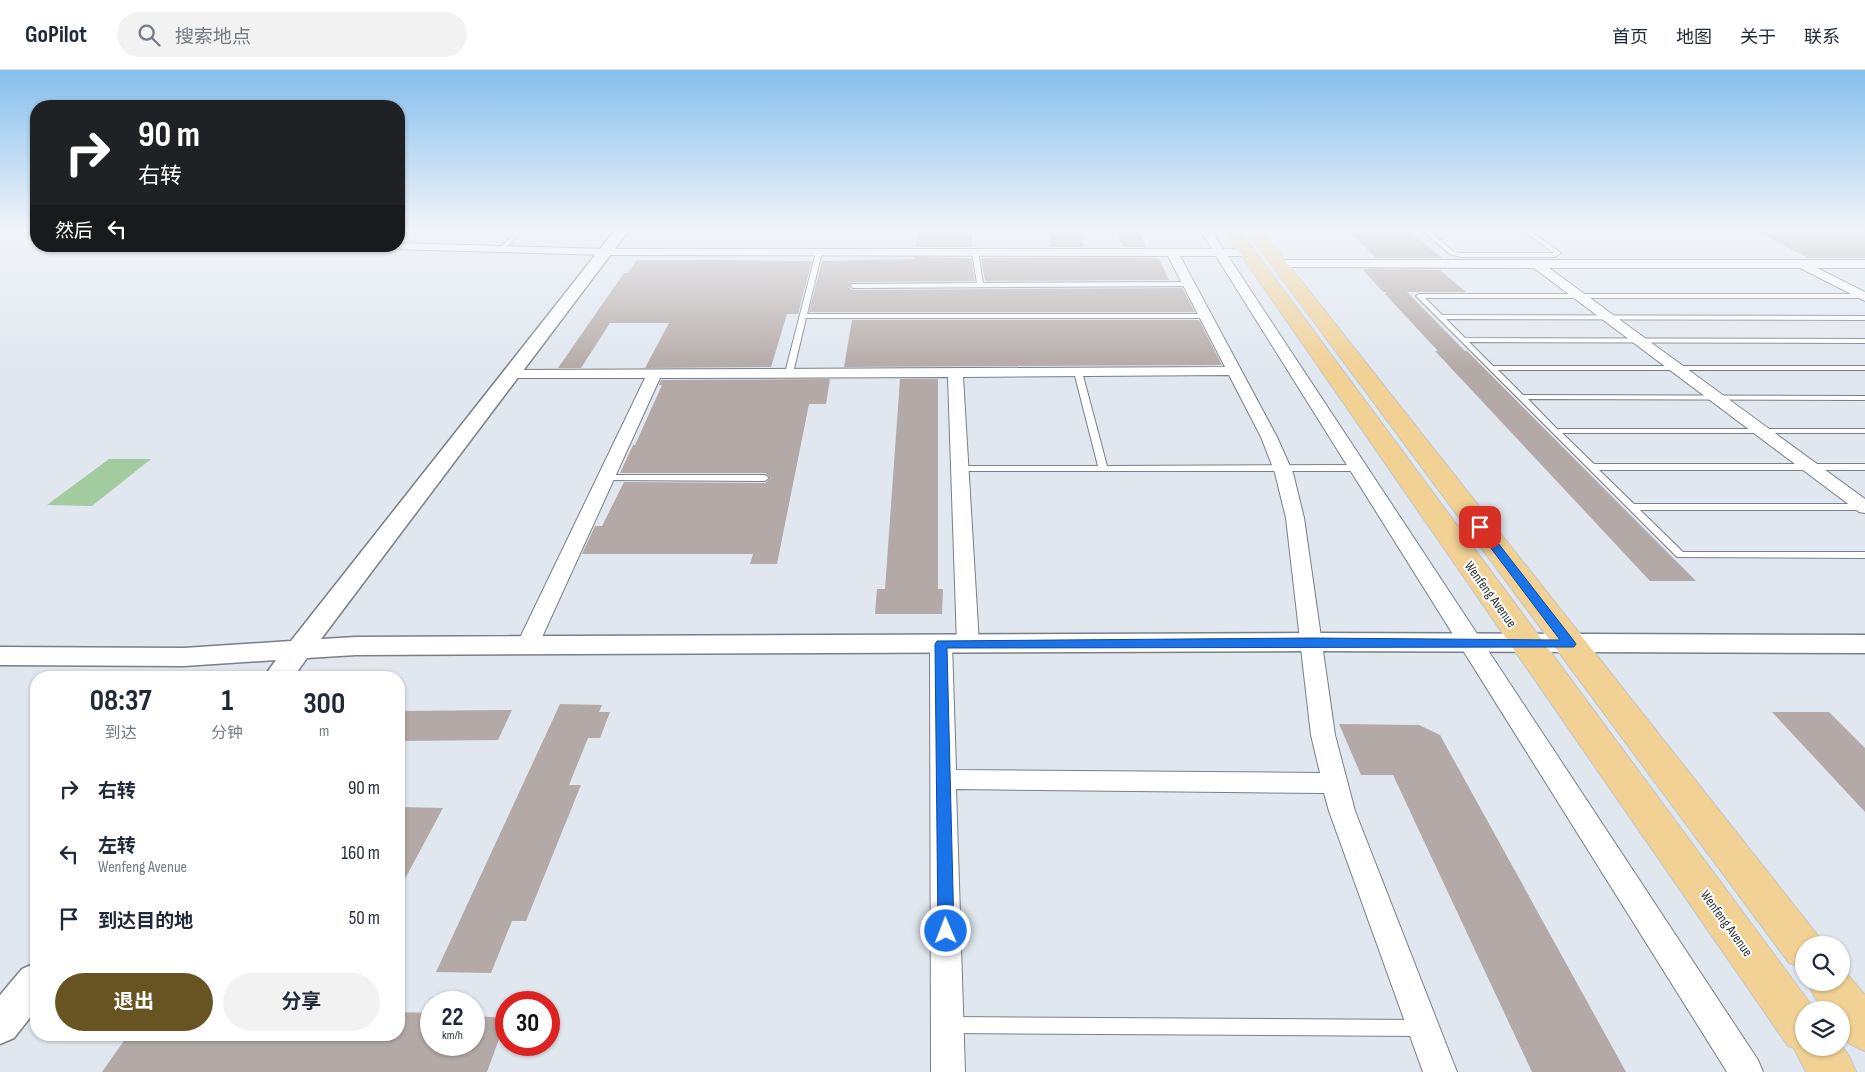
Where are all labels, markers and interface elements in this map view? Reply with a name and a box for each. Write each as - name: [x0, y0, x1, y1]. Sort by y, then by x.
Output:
- search box: [117, 12, 467, 57]
- text: GoPilot: [25, 20, 87, 49]
- icon: search: [135, 21, 163, 49]
- text: 搜索地点: [175, 26, 251, 49]
- text: 首页: [1612, 27, 1648, 48]
- text: 地图: [1676, 27, 1712, 48]
- text: 关于: [1740, 27, 1776, 48]
- text: 联系: [1804, 27, 1840, 48]
- text: 90 m: [138, 114, 200, 157]
- icon: right: [55, 120, 120, 185]
- text: 右转: [138, 163, 182, 190]
- icon: left: [103, 215, 131, 243]
- text: 然后: [55, 220, 93, 243]
- pin: [1459, 506, 1501, 548]
- icon: arrive: [1466, 513, 1494, 541]
- street label: Wenfeng Avenue: [1461, 558, 1520, 631]
- text: 08:37: [90, 683, 151, 719]
- text: 1: [221, 683, 233, 719]
- text: 300: [303, 686, 345, 722]
- text: m: [319, 722, 329, 741]
- text: 到达: [105, 724, 137, 743]
- text: 分钟: [211, 724, 243, 743]
- icon: right: [55, 775, 83, 803]
- text: 90 m: [348, 777, 380, 800]
- text: 右转: [98, 780, 136, 803]
- text: 左转: [98, 835, 136, 858]
- icon: left: [55, 840, 83, 868]
- text: 160 m: [341, 842, 380, 865]
- text: Wenfeng Avenue: [98, 858, 187, 877]
- street label: Wenfeng Avenue: [1697, 887, 1756, 960]
- position arrow: [919, 904, 971, 956]
- icon: arrive: [55, 905, 83, 933]
- text: 50 m: [349, 907, 380, 930]
- text: 到达目的地: [98, 910, 193, 933]
- map controls: [1795, 936, 1850, 1056]
- button: search: [1795, 936, 1850, 991]
- button: 退出: [55, 973, 213, 1031]
- button: 分享: [223, 973, 380, 1031]
- speed limit sign: 30: [495, 991, 560, 1056]
- button: layers: [1795, 1001, 1850, 1056]
- text: 22: [442, 1002, 463, 1033]
- text: km/h: [442, 1028, 463, 1043]

